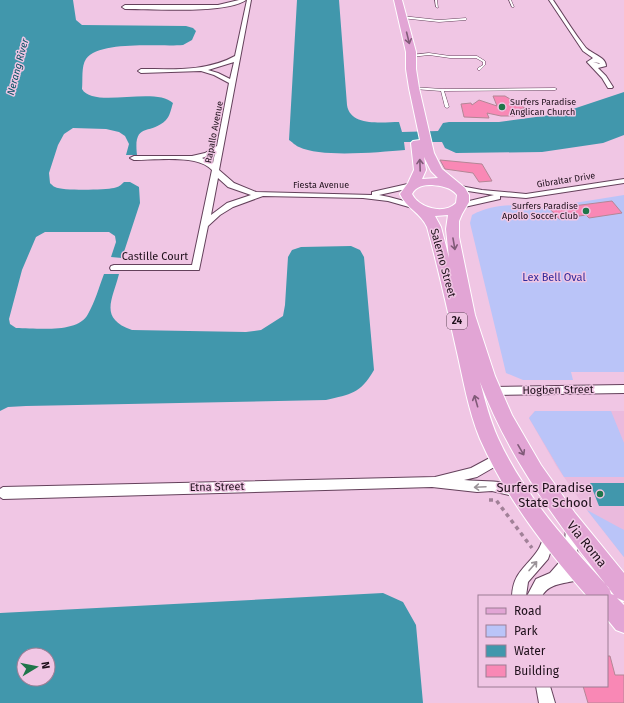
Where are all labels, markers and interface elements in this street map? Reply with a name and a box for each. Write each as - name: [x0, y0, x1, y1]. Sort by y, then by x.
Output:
- one-way arrow: [404, 31, 412, 44]
- water label: Nerang River: [5, 36, 32, 97]
- place label: Surfers Paradise Anglican Church: [510, 97, 576, 117]
- street label: Rapallo Avenue: [203, 100, 225, 164]
- marker: Surfers Paradise Anglican Church: [497, 102, 507, 112]
- one-way arrow: [416, 159, 423, 172]
- street label: Gibraltar Drive: [536, 170, 596, 190]
- street label: Fiesta Avenue: [293, 180, 349, 190]
- place label: Surfers Paradise Apollo Soccer Club: [502, 201, 578, 221]
- marker: Surfers Paradise Apollo Soccer Club: [581, 206, 591, 216]
- street label: Salerno Street: [428, 227, 458, 299]
- one-way arrow: [450, 237, 458, 250]
- street label: Castille Court: [122, 250, 188, 263]
- park label: Lex Bell Oval: [522, 271, 586, 284]
- road number: 24: [447, 313, 467, 329]
- street label: Hogben Street: [522, 383, 594, 397]
- one-way arrow: [472, 395, 480, 408]
- one-way arrow: [518, 443, 526, 455]
- street label: Etna Street: [189, 480, 245, 494]
- place label: Surfers Paradise State School: [497, 480, 592, 510]
- one-way arrow: [474, 483, 487, 490]
- marker: Surfers Paradise State School: [595, 489, 605, 499]
- street label: Via Roma: [564, 518, 610, 570]
- one-way arrow: [528, 561, 537, 571]
- legend: [478, 595, 608, 687]
- text: Road: [514, 604, 542, 618]
- text: Park: [514, 624, 538, 638]
- text: Water: [514, 644, 546, 658]
- north arrow: [16, 647, 56, 687]
- text: N: [38, 661, 52, 670]
- text: Building: [514, 664, 560, 678]

